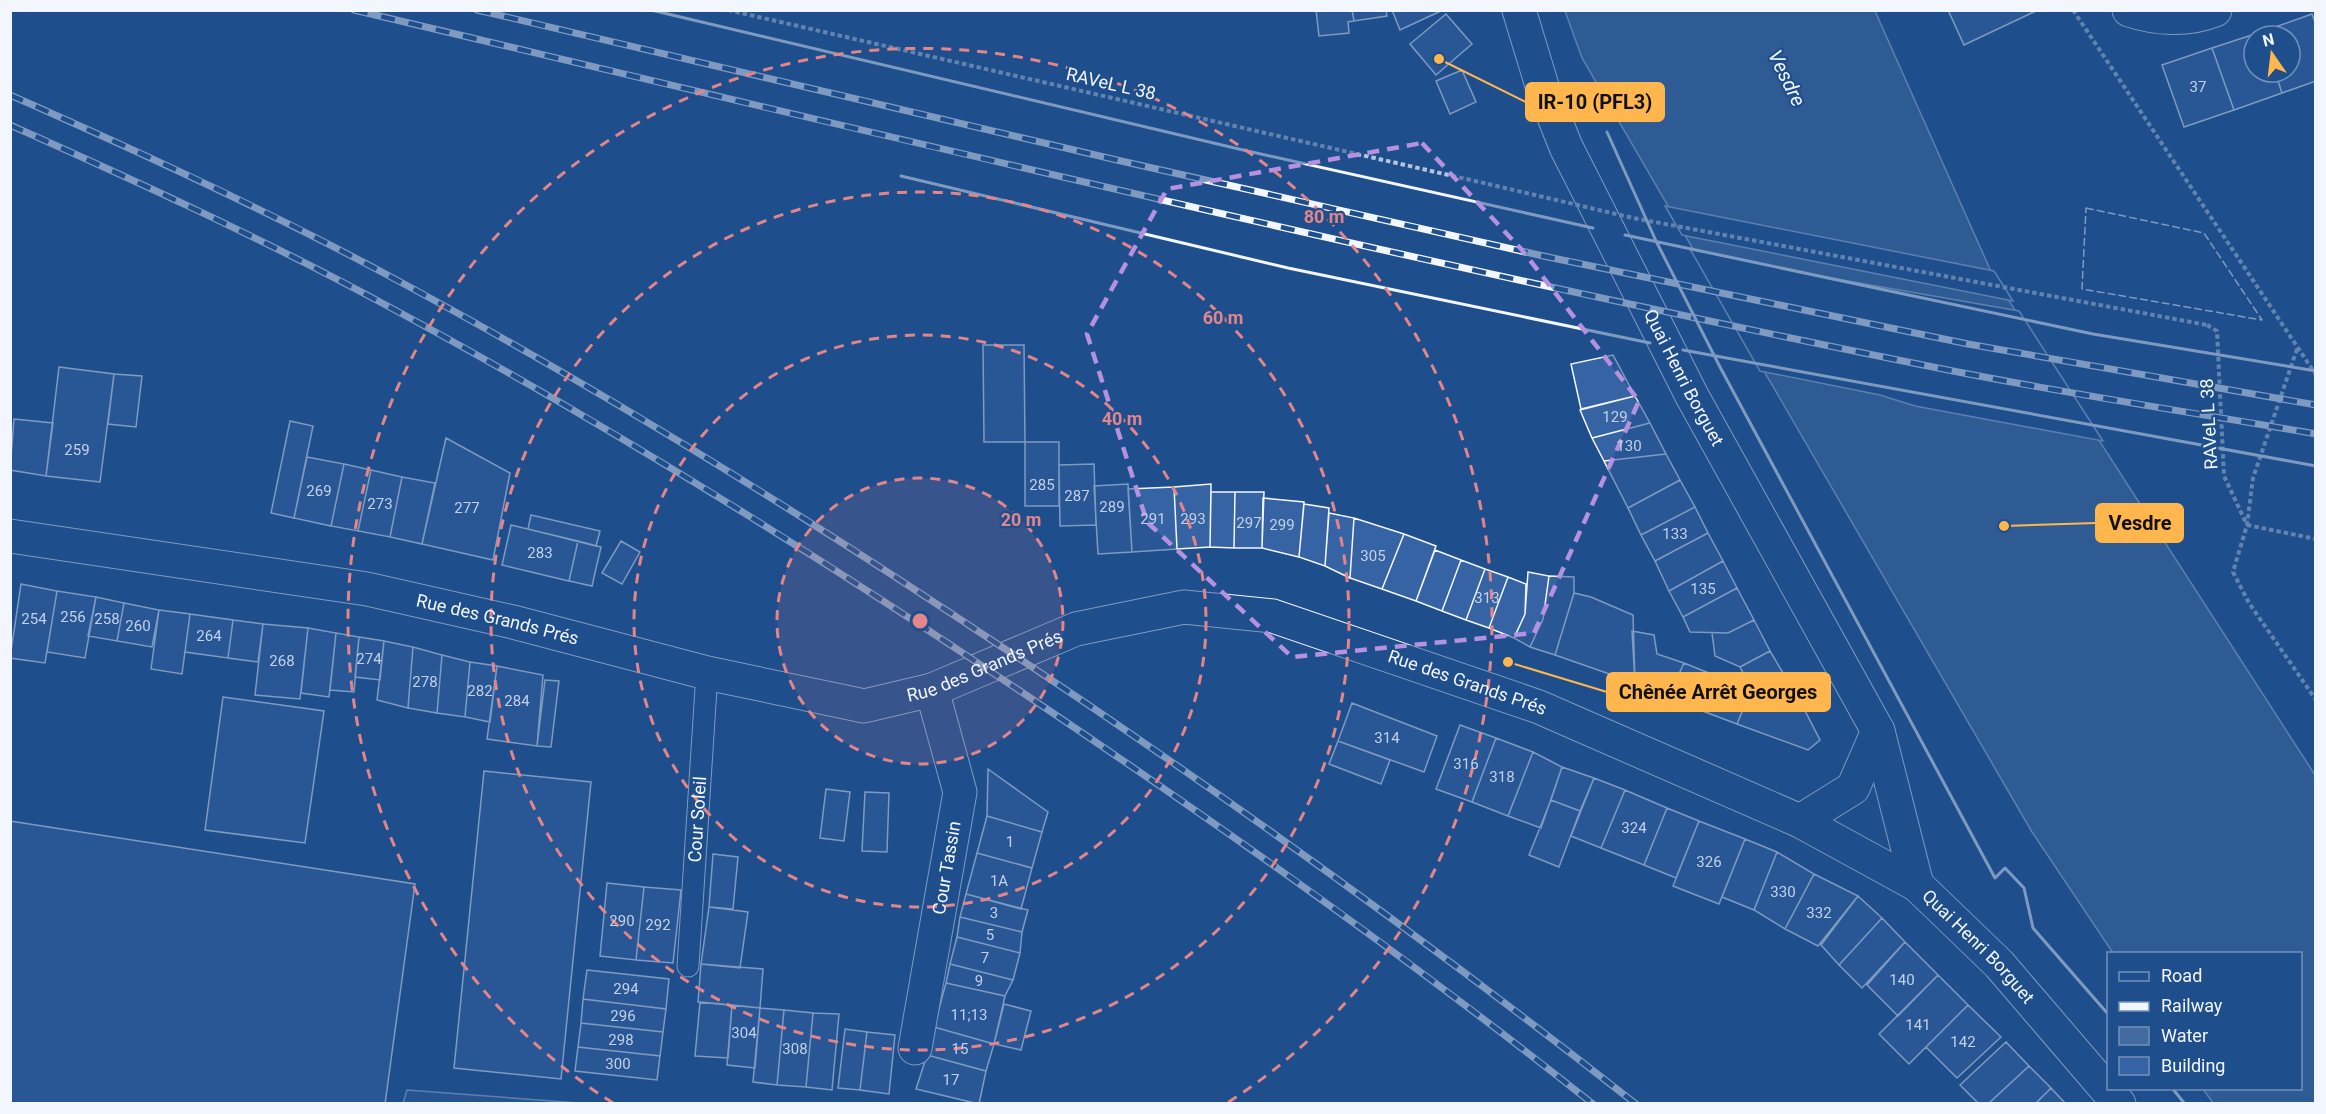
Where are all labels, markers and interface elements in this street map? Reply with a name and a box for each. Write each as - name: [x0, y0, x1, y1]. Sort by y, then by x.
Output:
- north arrow: [2242, 24, 2302, 84]
- text: N: [2261, 29, 2276, 51]
- water label: Vesdre: [1763, 46, 1811, 110]
- street label: RAVeL L 38: [1064, 63, 1158, 104]
- house number: 37: [2190, 78, 2206, 96]
- callout: IR-10 (PFL3): [1526, 83, 1664, 121]
- text: IR-10 (PFL3): [1538, 90, 1652, 114]
- text: 80 m: [1304, 206, 1344, 227]
- street label: Quai Henri Borguet: [1640, 306, 1729, 450]
- text: 60 m: [1203, 307, 1243, 328]
- street label: RAVeL L 38: [2196, 378, 2221, 470]
- text: 40 m: [1102, 408, 1142, 429]
- house number: 129: [1602, 408, 1628, 426]
- house number: 130: [1616, 437, 1642, 455]
- house number: 259: [64, 441, 90, 459]
- house number: 285: [1029, 476, 1055, 494]
- house number: 269: [306, 482, 332, 500]
- house number: 287: [1064, 487, 1090, 505]
- house number: 273: [367, 495, 393, 513]
- house number: 289: [1099, 498, 1125, 516]
- house number: 277: [454, 499, 480, 517]
- callout: Vesdre: [2096, 504, 2183, 542]
- text: 20 m: [1001, 509, 1041, 530]
- house number: 291: [1140, 510, 1166, 528]
- house number: 293: [1180, 510, 1206, 528]
- text: Vesdre: [2109, 511, 2172, 535]
- house number: 297: [1236, 514, 1262, 532]
- house number: 299: [1269, 516, 1295, 534]
- house number: 133: [1662, 525, 1688, 543]
- house number: 283: [527, 544, 553, 562]
- house number: 305: [1360, 547, 1386, 565]
- house number: 135: [1690, 580, 1716, 598]
- street label: Rue des Grands Prés: [414, 589, 581, 649]
- house number: 313: [1474, 589, 1500, 607]
- house number: 256: [60, 608, 86, 626]
- house number: 254: [21, 610, 47, 628]
- house number: 258: [94, 610, 120, 628]
- centre of rings: [910, 611, 930, 631]
- house number: 260: [125, 617, 151, 635]
- street label: Rue des Grands Prés: [905, 625, 1065, 706]
- house number: 264: [196, 627, 222, 645]
- street label: Rue des Grands Prés: [1385, 645, 1550, 719]
- house number: 274: [356, 650, 382, 668]
- house number: 268: [269, 652, 295, 670]
- house number: 278: [412, 673, 438, 691]
- callout: Chênée Arrêt Georges: [1607, 673, 1830, 711]
- text: Chênée Arrêt Georges: [1619, 680, 1817, 704]
- house number: 282: [467, 682, 493, 700]
- house number: 284: [504, 692, 530, 710]
- house number: 314: [1374, 729, 1400, 747]
- house number: 316: [1453, 755, 1479, 773]
- house number: 318: [1489, 768, 1515, 786]
- street label: Cour Soleil: [684, 776, 710, 863]
- street label: Cour Tassin: [928, 819, 965, 916]
- house number: 324: [1621, 819, 1647, 837]
- house number: 1: [1006, 833, 1014, 851]
- house number: 326: [1696, 853, 1722, 871]
- house number: 1A: [990, 872, 1008, 890]
- house number: 330: [1770, 883, 1796, 901]
- street label: Quai Henri Borguet: [1918, 885, 2039, 1008]
- house number: 3: [990, 904, 998, 922]
- house number: 332: [1806, 904, 1832, 922]
- house number: 290: [609, 912, 635, 930]
- house number: 292: [645, 916, 671, 934]
- house number: 5: [986, 926, 994, 944]
- house number: 7: [981, 949, 989, 967]
- legend: [2107, 952, 2302, 1090]
- text: Road: [2161, 965, 2202, 986]
- house number: 140: [1889, 971, 1915, 989]
- house number: 9: [975, 972, 983, 990]
- house number: 294: [613, 980, 639, 998]
- text: Railway: [2161, 995, 2223, 1016]
- house number: 11;13: [951, 1006, 987, 1024]
- house number: 296: [610, 1007, 636, 1025]
- house number: 141: [1905, 1016, 1931, 1034]
- house number: 304: [731, 1024, 757, 1042]
- text: Water: [2161, 1025, 2208, 1046]
- house number: 298: [608, 1031, 634, 1049]
- house number: 142: [1950, 1033, 1976, 1051]
- house number: 308: [782, 1040, 808, 1058]
- house number: 15: [952, 1040, 968, 1058]
- house number: 300: [605, 1055, 631, 1073]
- text: Building: [2161, 1055, 2225, 1076]
- house number: 17: [943, 1071, 959, 1089]

